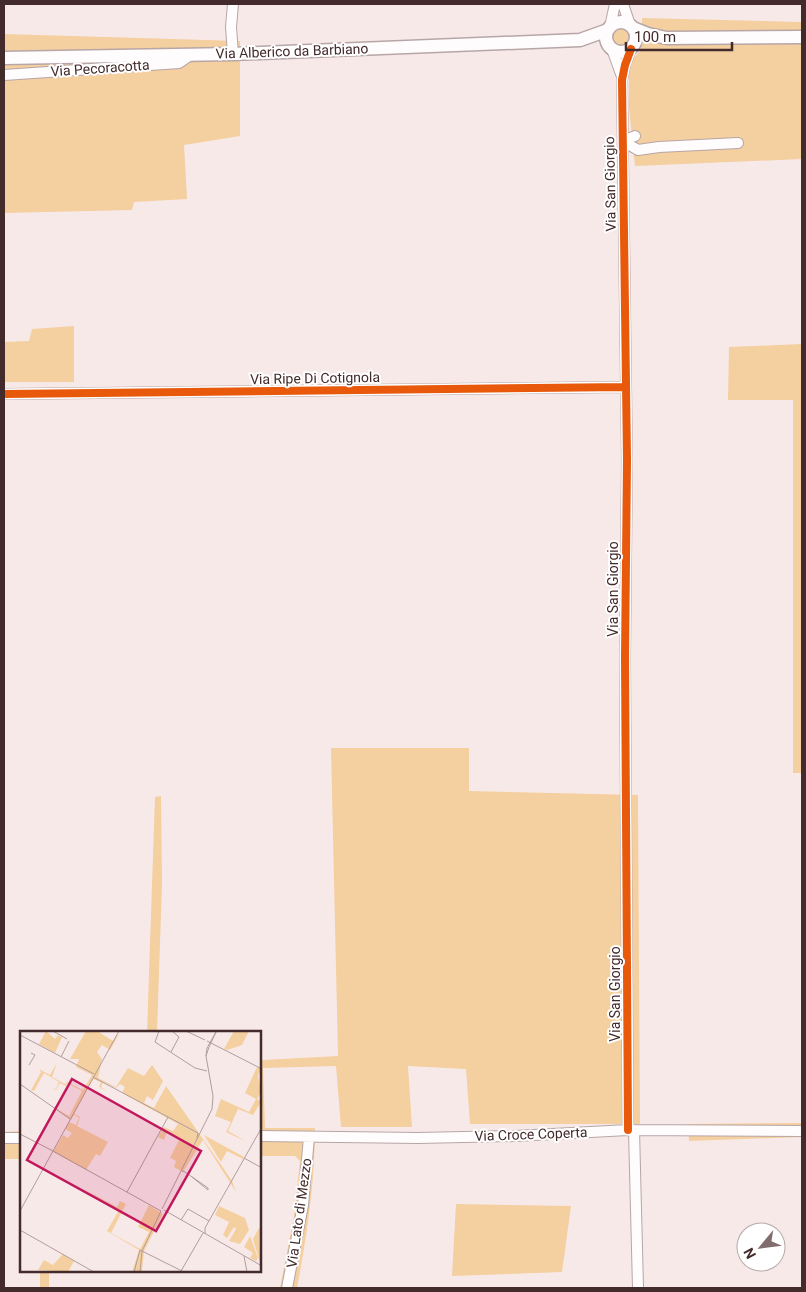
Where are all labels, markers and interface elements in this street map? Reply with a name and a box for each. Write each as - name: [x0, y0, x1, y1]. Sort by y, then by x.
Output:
- scale bar: [626, 20, 732, 52]
- text: 100 m: [634, 28, 676, 46]
- street label: Via Alberico da Barbiano: [215, 40, 369, 62]
- street label: Via Pecoracotta: [50, 57, 150, 79]
- street label: Via San Giorgio: [601, 136, 619, 232]
- street label: Via Ripe Di Cotignola: [250, 369, 380, 387]
- street label: Via San Giorgio: [605, 541, 621, 637]
- street label: Via San Giorgio: [607, 946, 623, 1042]
- inset map: [20, 1031, 261, 1272]
- street label: Via Croce Coperta: [474, 1124, 588, 1144]
- street label: Via Lato di Mezzo: [283, 1157, 315, 1269]
- north arrow: [736, 1222, 786, 1272]
- text: N: [740, 1245, 759, 1262]

